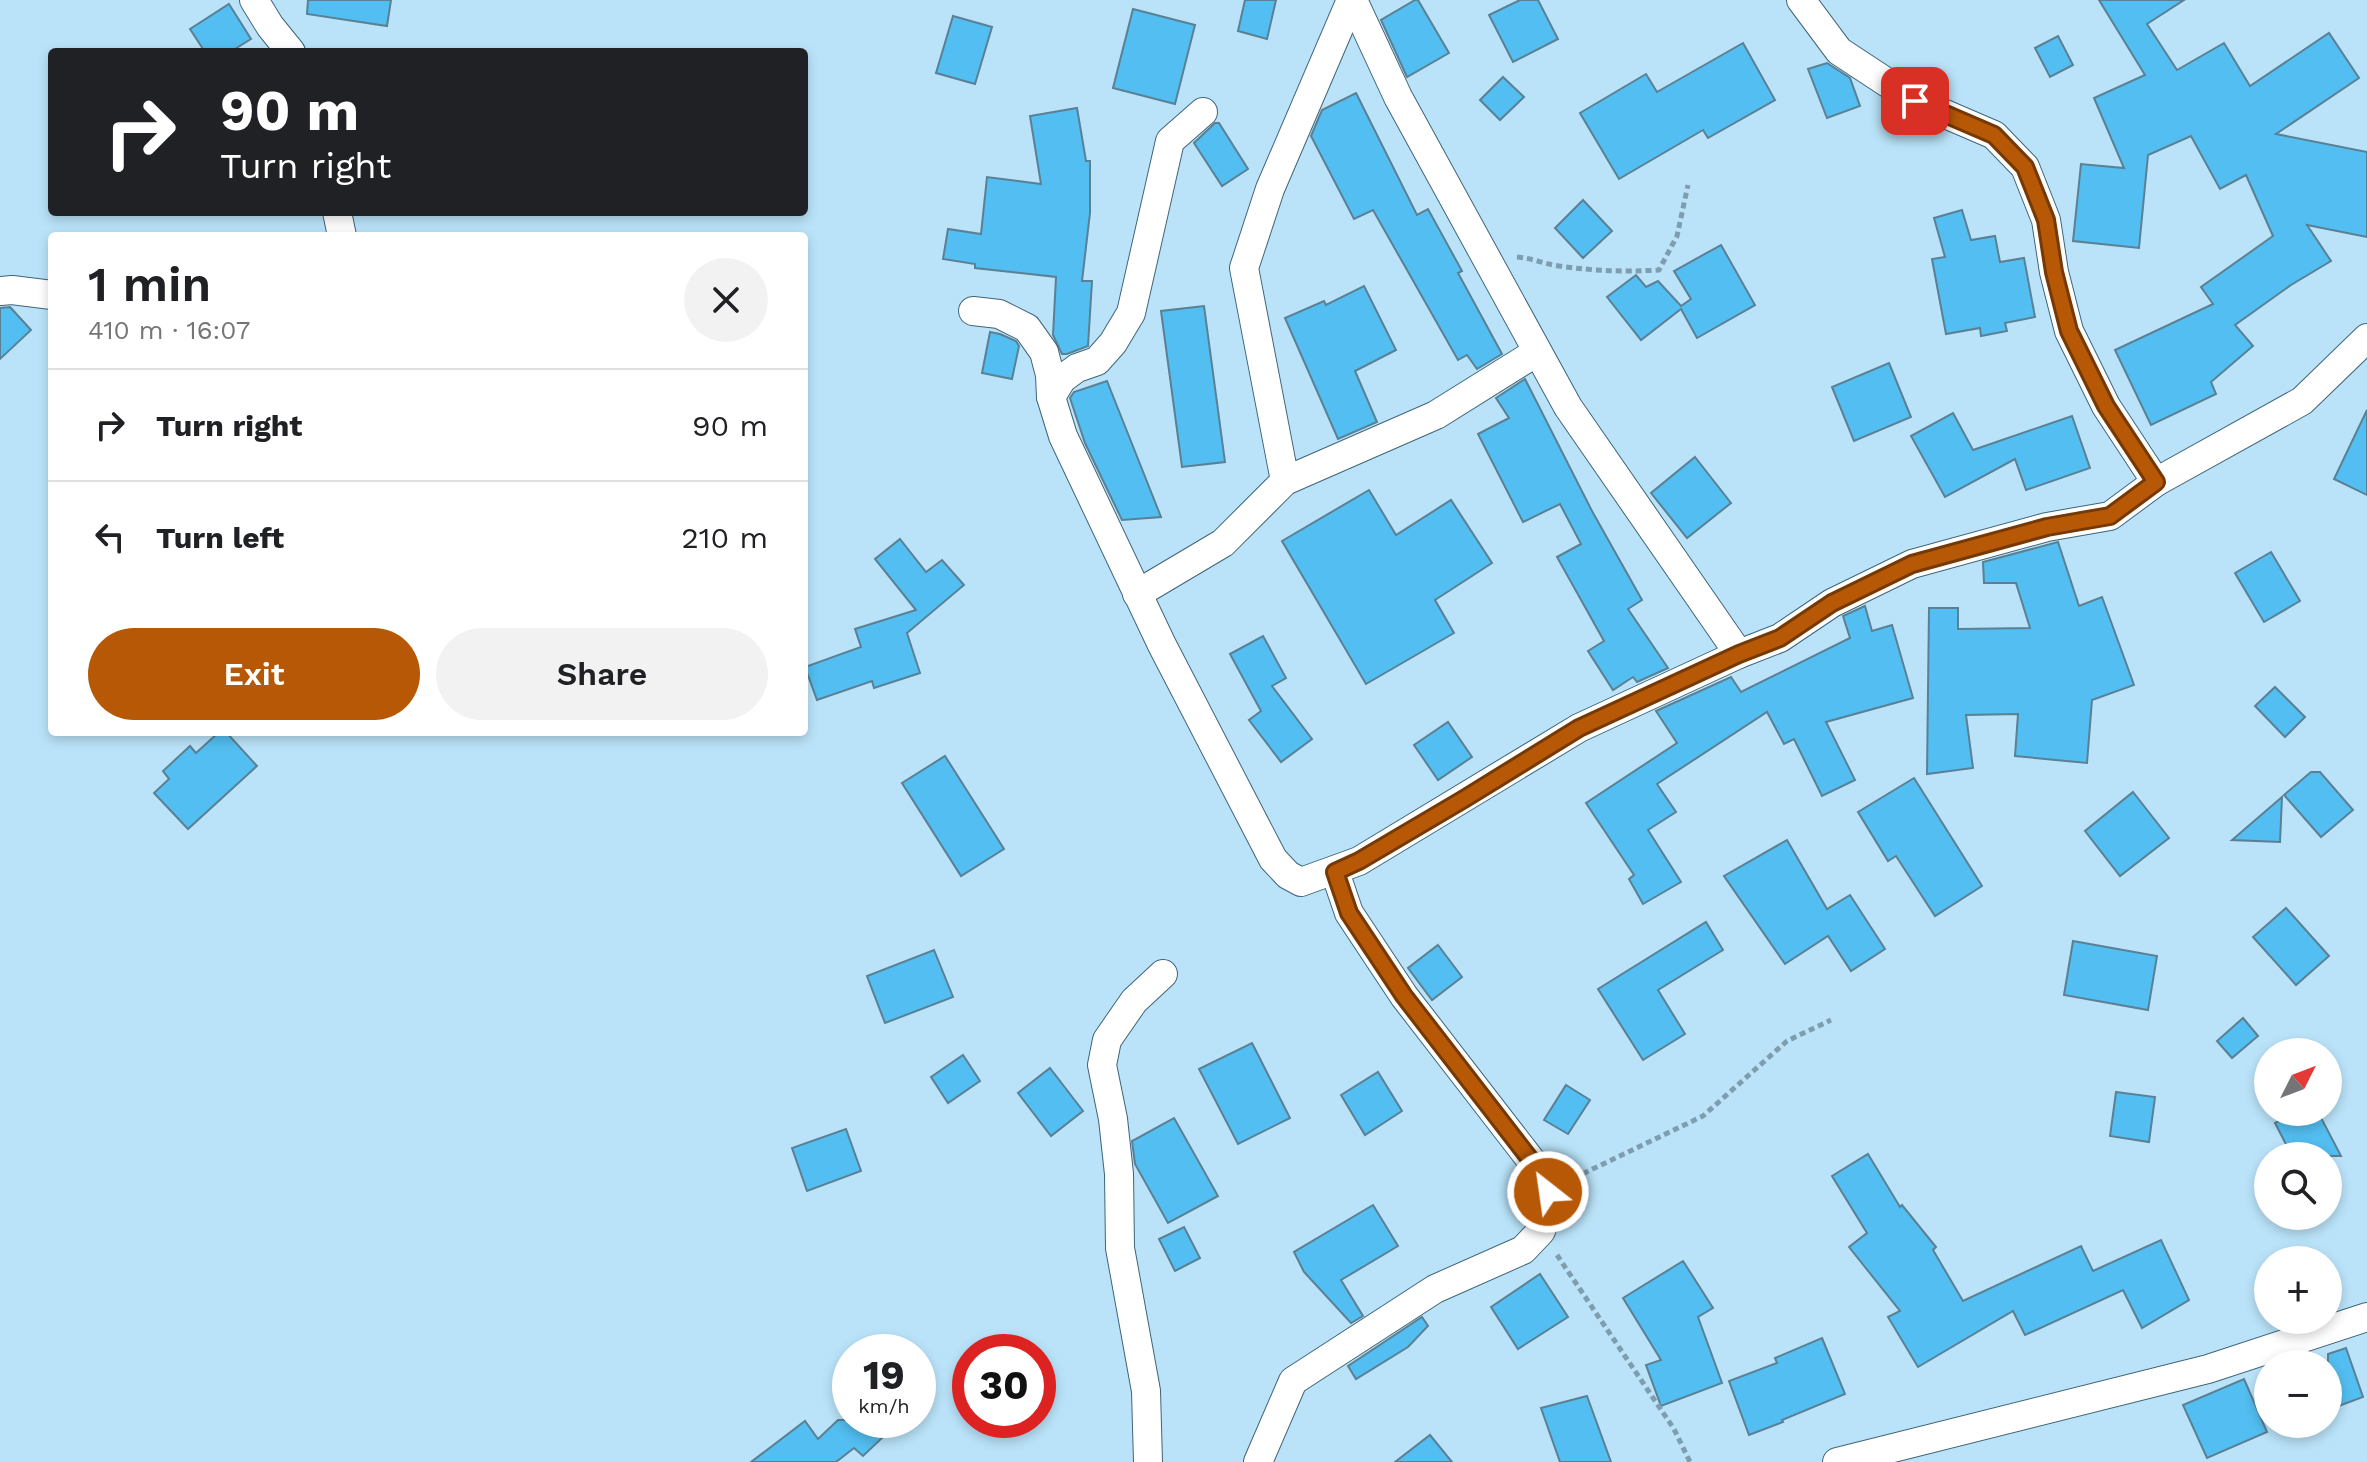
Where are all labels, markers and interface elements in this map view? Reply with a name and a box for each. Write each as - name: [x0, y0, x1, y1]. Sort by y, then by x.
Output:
- pin: [1881, 67, 1949, 135]
- text: 90 m: [220, 78, 359, 144]
- icon: arrive: [1893, 79, 1937, 123]
- icon: right: [88, 80, 192, 184]
- text: Turn right: [220, 145, 391, 187]
- text: 1 min: [88, 256, 211, 313]
- button: close: [684, 258, 768, 342]
- text: 410 m · 16:07: [88, 315, 250, 345]
- icon: right: [88, 403, 132, 447]
- text: Turn right: [156, 408, 302, 443]
- text: 90 m: [692, 408, 768, 443]
- icon: left: [88, 515, 132, 559]
- text: Turn left: [156, 520, 284, 555]
- text: 210 m: [681, 520, 768, 555]
- button: Exit: [88, 628, 420, 720]
- button: Share: [436, 628, 768, 720]
- north arrow: [2254, 1038, 2342, 1126]
- map controls: [2254, 1038, 2342, 1438]
- button: search: [2254, 1142, 2342, 1230]
- position arrow: [1506, 1150, 1590, 1234]
- button: +: [2254, 1246, 2342, 1334]
- speed limit sign: 30: [952, 1334, 1056, 1438]
- button: −: [2254, 1350, 2342, 1438]
- text: 19: [863, 1352, 905, 1399]
- text: km/h: [858, 1394, 910, 1418]

